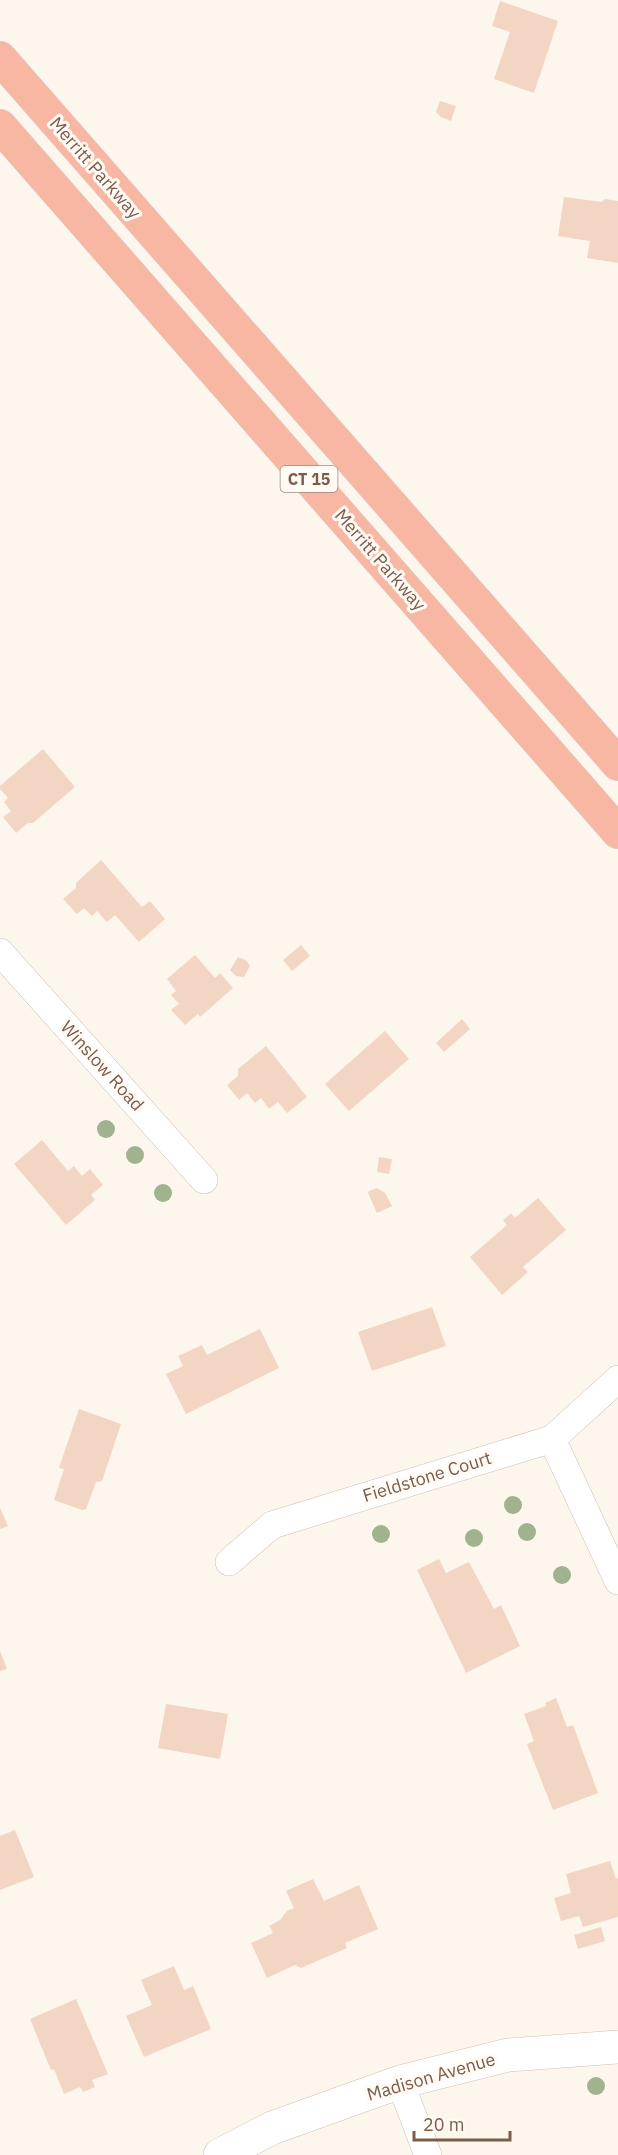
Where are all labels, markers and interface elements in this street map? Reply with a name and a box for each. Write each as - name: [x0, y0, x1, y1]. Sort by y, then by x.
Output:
- street label: Merritt Parkway: [45, 112, 146, 223]
- road number: CT 15: [280, 466, 338, 492]
- street label: Merritt Parkway: [330, 504, 431, 615]
- street label: Winslow Road: [56, 1016, 149, 1116]
- street label: Fieldstone Court: [360, 1446, 494, 1507]
- street label: Madison Avenue: [364, 2047, 498, 2106]
- scale bar: [414, 2104, 510, 2142]
- text: 20 m: [423, 2113, 465, 2136]

